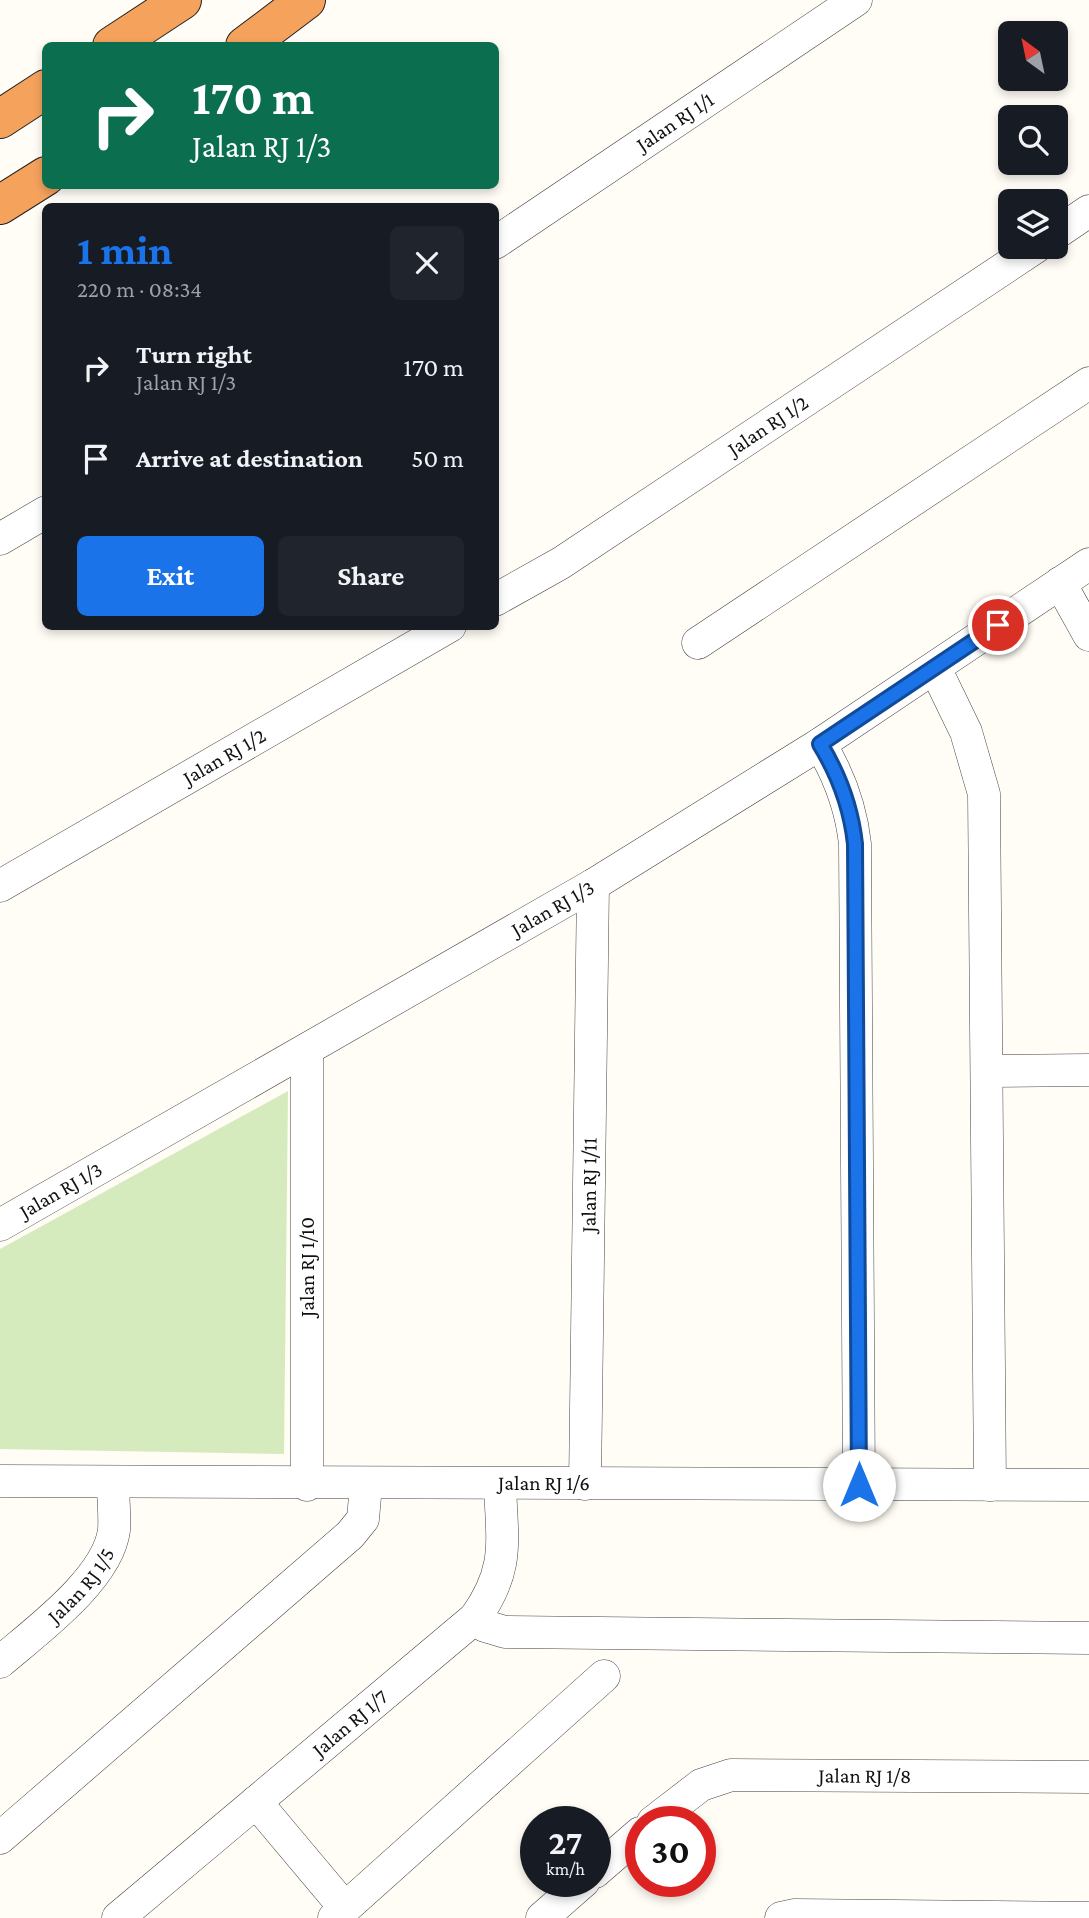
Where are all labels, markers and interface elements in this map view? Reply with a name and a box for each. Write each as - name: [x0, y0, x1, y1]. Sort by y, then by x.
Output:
- north arrow: [998, 21, 1068, 91]
- map controls: [998, 21, 1068, 259]
- icon: right: [77, 70, 168, 161]
- text: 170 m: [192, 70, 314, 125]
- street label: Jalan RJ 1/1: [630, 87, 718, 158]
- button: search: [998, 105, 1068, 175]
- text: Jalan RJ 1/3: [192, 128, 331, 164]
- button: layers: [998, 189, 1068, 259]
- text: 1 min: [77, 226, 173, 273]
- button: close: [390, 226, 464, 300]
- text: 220 m · 08:34: [77, 276, 202, 302]
- text: Turn right: [136, 340, 252, 369]
- icon: right: [77, 349, 115, 387]
- text: 170 m: [403, 353, 464, 382]
- text: Jalan RJ 1/3: [136, 369, 236, 395]
- street label: Jalan RJ 1/2: [721, 390, 813, 462]
- icon: arrive: [77, 440, 115, 478]
- text: Arrive at destination: [136, 444, 363, 473]
- text: 50 m: [411, 444, 464, 473]
- button: Exit: [77, 536, 264, 616]
- button: Share: [278, 536, 464, 616]
- pin: [968, 595, 1028, 655]
- icon: arrive: [979, 606, 1017, 644]
- street label: Jalan RJ 1/2: [177, 723, 270, 791]
- street label: Jalan RJ 1/3: [505, 875, 598, 942]
- street label: Jalan RJ 1/11: [576, 1137, 602, 1235]
- street label: Jalan RJ 1/3: [13, 1157, 106, 1224]
- street label: Jalan RJ 1/10: [295, 1217, 319, 1319]
- position arrow: [822, 1448, 896, 1522]
- street label: Jalan RJ 1/6: [496, 1471, 590, 1495]
- street label: Jalan RJ 1/5: [41, 1544, 119, 1630]
- street label: Jalan RJ 1/7: [306, 1684, 393, 1763]
- street label: Jalan RJ 1/8: [816, 1763, 911, 1788]
- speed limit sign: 30: [625, 1806, 716, 1897]
- text: 27: [549, 1823, 582, 1862]
- text: km/h: [546, 1859, 585, 1879]

